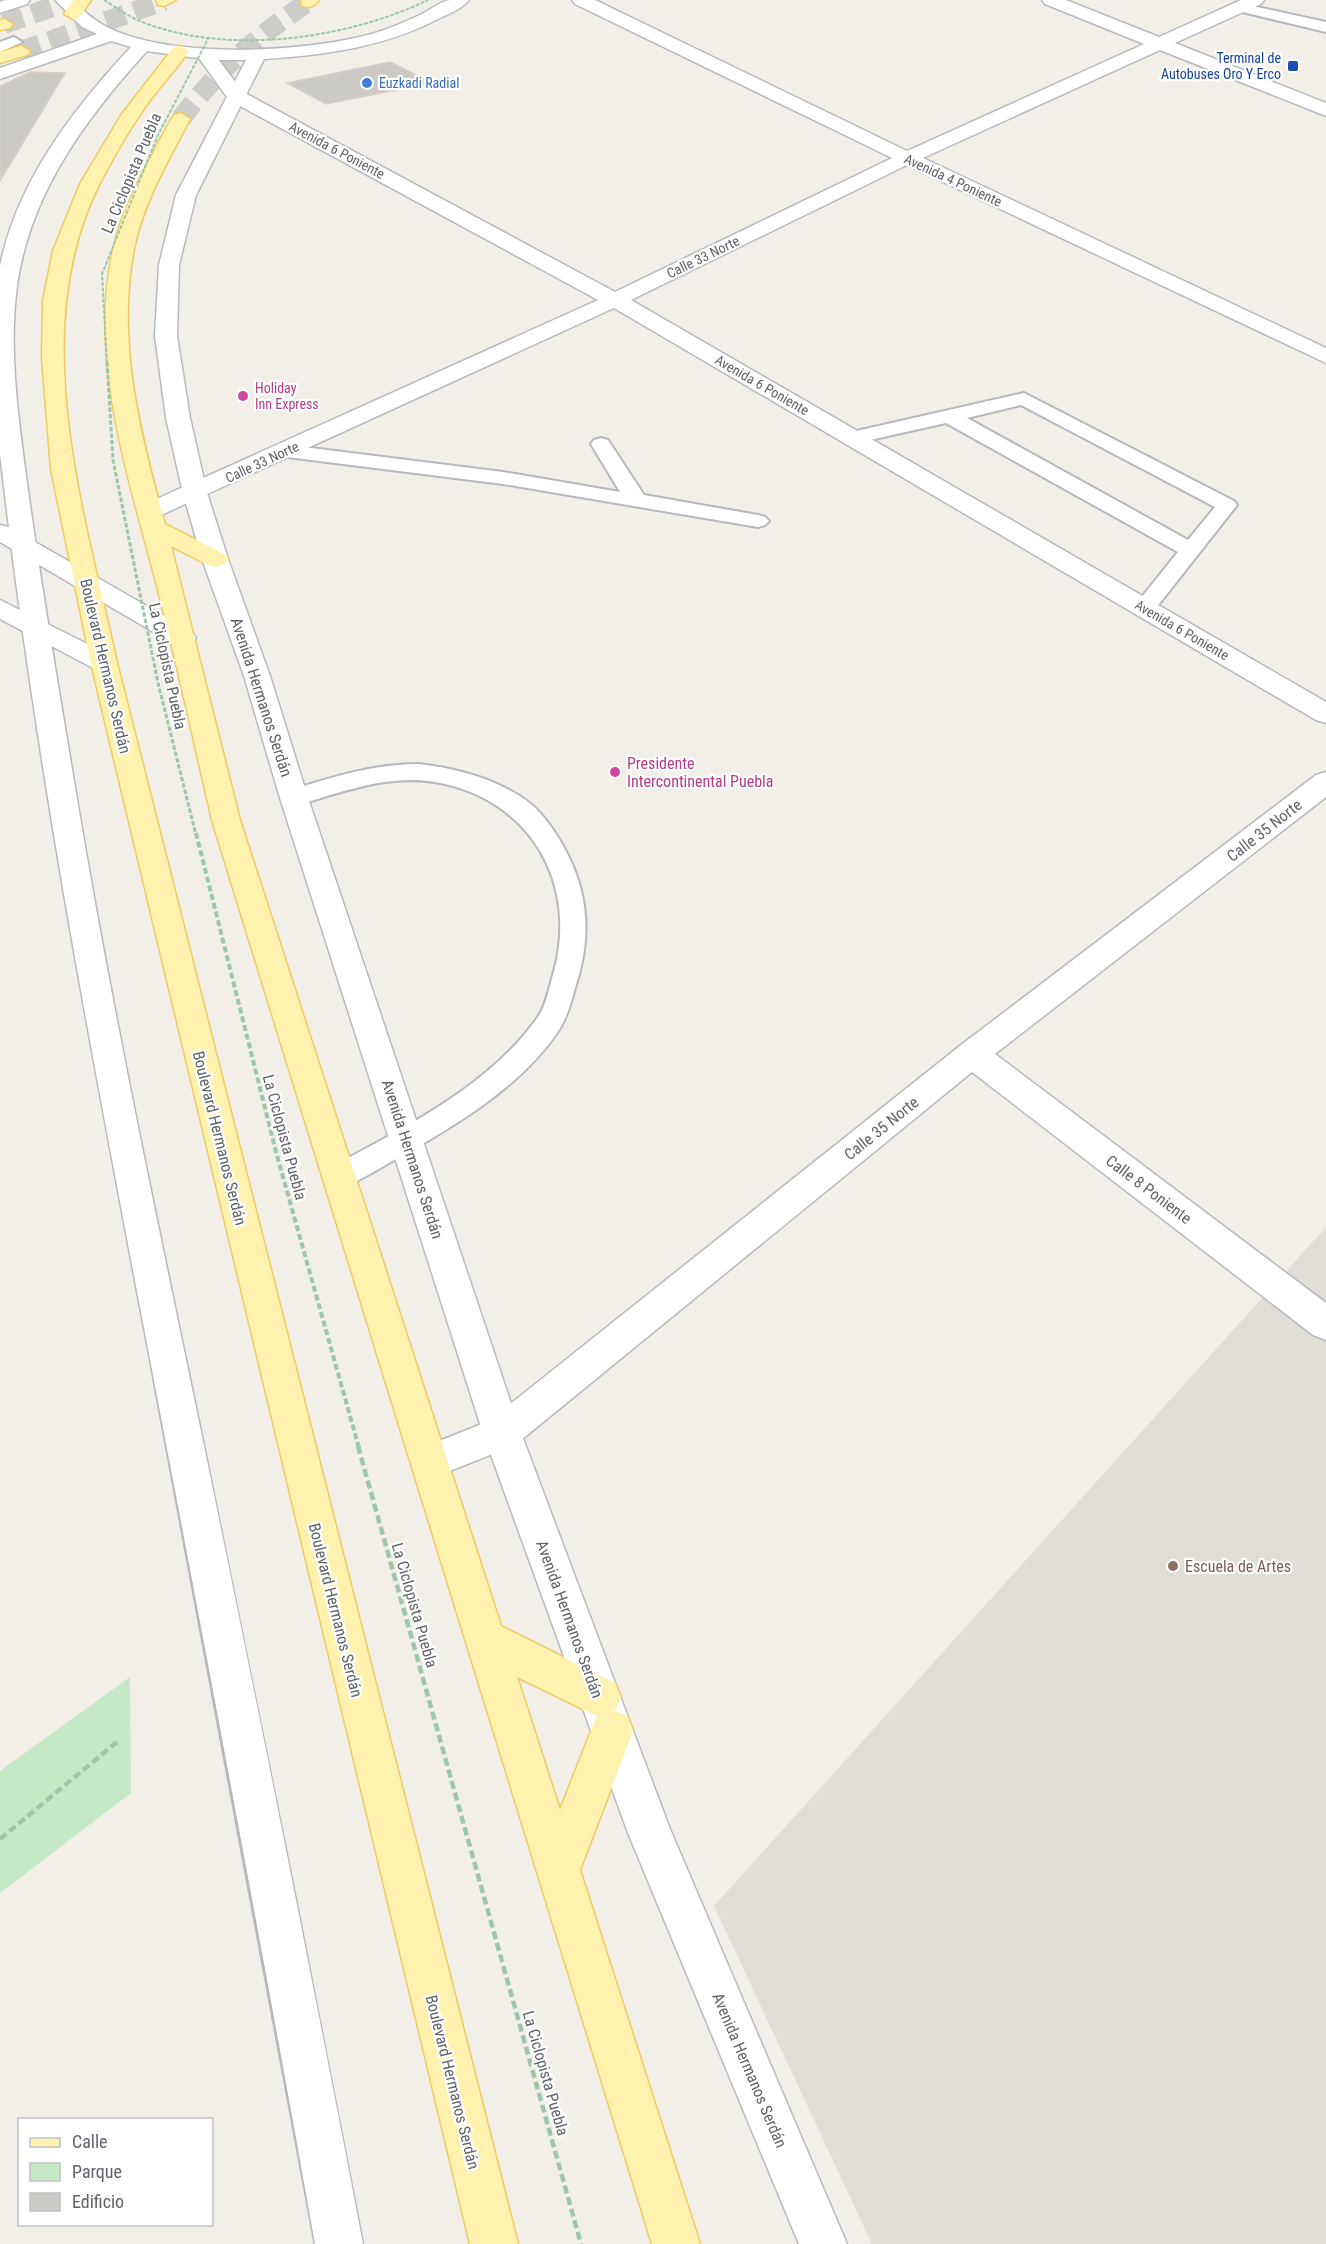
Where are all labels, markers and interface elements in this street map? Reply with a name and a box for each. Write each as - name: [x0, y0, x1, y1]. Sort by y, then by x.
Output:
- place label: Terminal de Autobuses Oro Y Erco: [1161, 50, 1281, 82]
- marker: Terminal de Autobuses Oro Y Erco: [1286, 59, 1300, 73]
- place label: Euzkadi Radial: [379, 75, 459, 91]
- marker: Euzkadi Radial: [360, 76, 374, 90]
- street label: La Ciclopista Puebla: [98, 110, 165, 236]
- street label: Avenida 6 Poniente: [286, 118, 388, 182]
- street label: Avenida 4 Poniente: [902, 150, 1005, 210]
- street label: Calle 33 Norte: [664, 232, 742, 281]
- street label: Avenida 6 Poniente: [712, 352, 812, 419]
- place label: Holiday Inn Express: [255, 380, 319, 412]
- marker: Holiday Inn Express: [236, 389, 250, 403]
- street label: Calle 33 Norte: [223, 438, 302, 486]
- street label: Boulevard Hermanos Serdán: [76, 577, 135, 755]
- street label: Avenida 6 Poniente: [1132, 597, 1232, 664]
- street label: La Ciclopista Puebla: [145, 601, 190, 731]
- street label: Avenida Hermanos Serdán: [227, 615, 296, 779]
- place label: Presidente Intercontinental Puebla: [627, 754, 773, 791]
- marker: Presidente Intercontinental Puebla: [608, 765, 622, 779]
- street label: Calle 35 Norte: [1223, 795, 1306, 866]
- street label: Boulevard Hermanos Serdán: [189, 1049, 250, 1227]
- street label: La Ciclopista Puebla: [259, 1072, 310, 1202]
- street label: Avenida Hermanos Serdán: [378, 1077, 447, 1241]
- street label: Calle 35 Norte: [840, 1093, 922, 1164]
- street label: Calle 8 Poniente: [1102, 1151, 1195, 1228]
- street label: Boulevard Hermanos Serdán: [305, 1521, 366, 1699]
- street label: Avenida Hermanos Serdán: [532, 1538, 607, 1701]
- street label: La Ciclopista Puebla: [388, 1540, 441, 1670]
- place label: Escuela de Artes: [1185, 1557, 1291, 1576]
- marker: Escuela de Artes: [1166, 1559, 1180, 1573]
- street label: Avenida Hermanos Serdán: [708, 1990, 791, 2150]
- street label: Boulevard Hermanos Serdán: [422, 1993, 483, 2171]
- street label: La Ciclopista Puebla: [519, 2008, 572, 2138]
- legend: [18, 2118, 213, 2226]
- text: Calle: [72, 2131, 108, 2152]
- text: Parque: [72, 2161, 122, 2182]
- text: Edificio: [72, 2191, 124, 2212]

